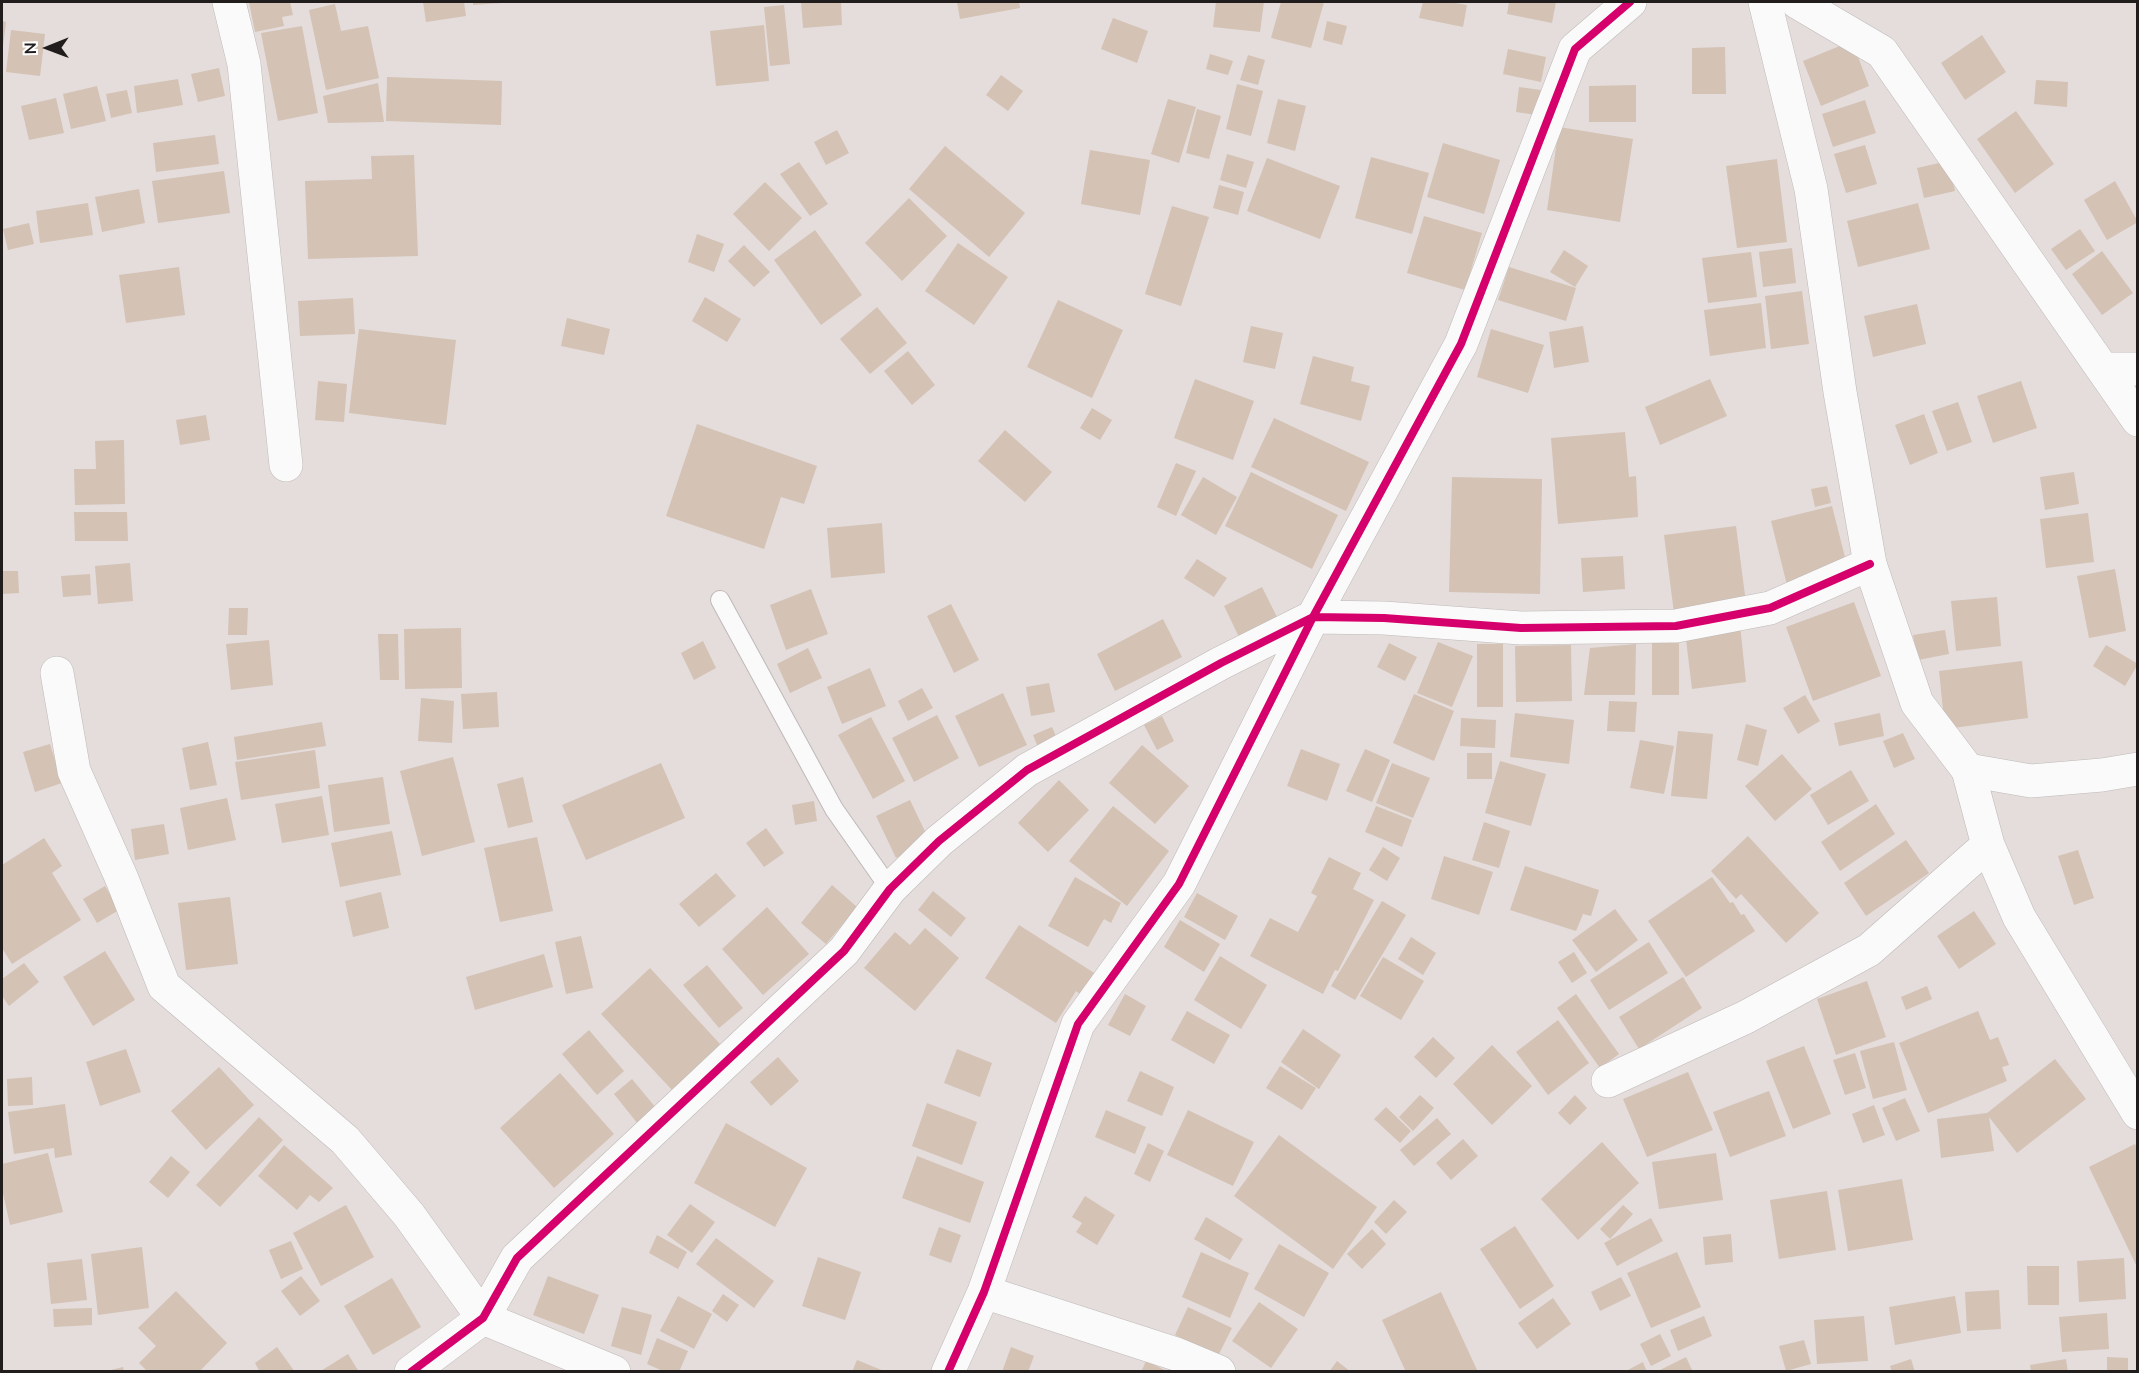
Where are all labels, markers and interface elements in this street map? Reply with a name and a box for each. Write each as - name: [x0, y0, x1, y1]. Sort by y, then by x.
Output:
- north arrow: [18, 18, 78, 78]
- text: N: [20, 42, 40, 55]

